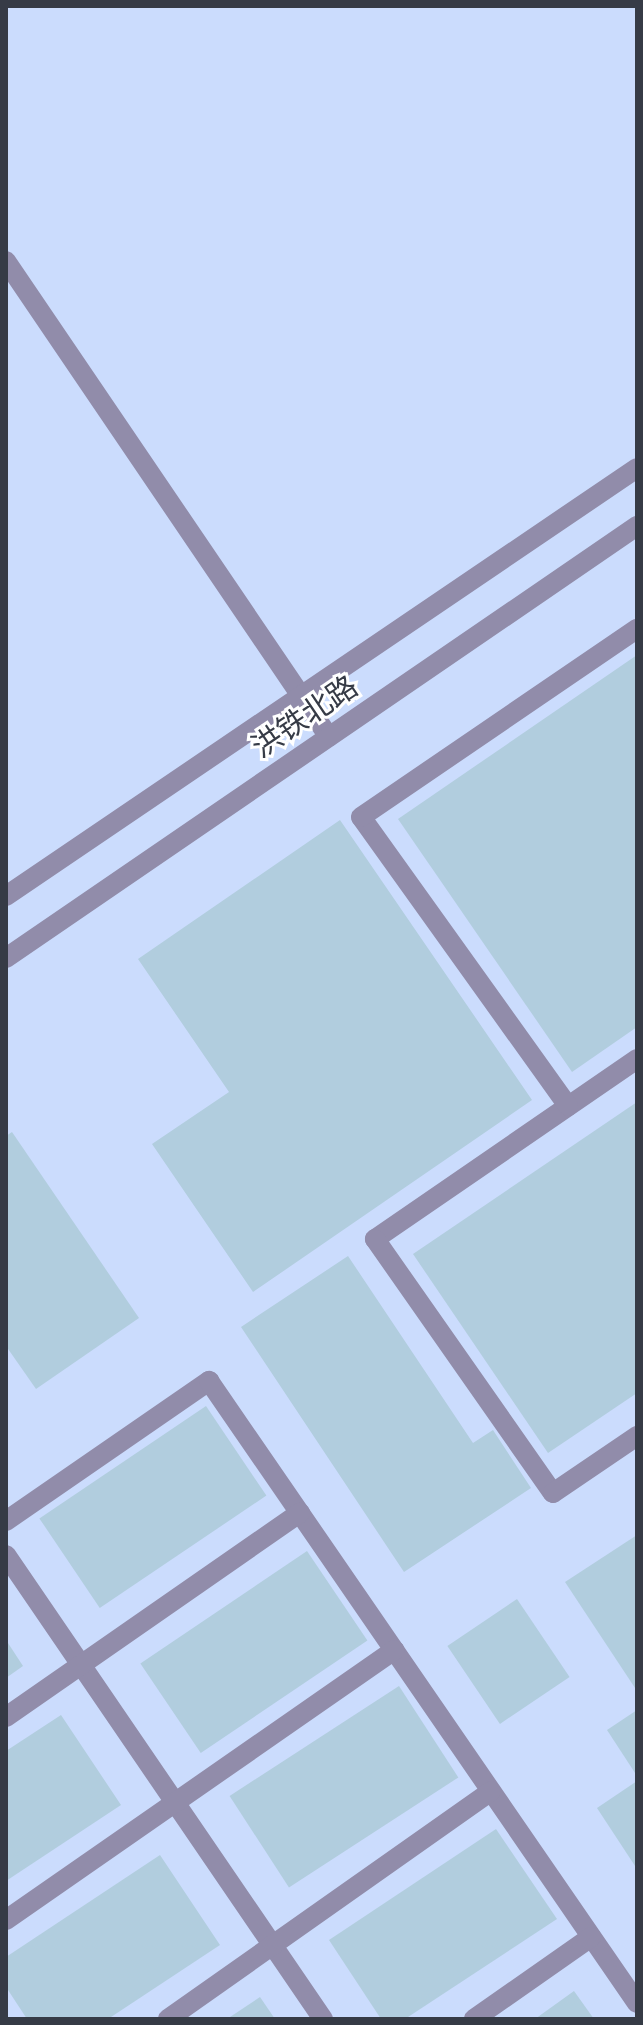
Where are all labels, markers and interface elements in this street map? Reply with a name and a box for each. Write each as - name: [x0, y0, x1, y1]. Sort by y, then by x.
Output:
- street label: 洪铁北路: [245, 669, 365, 765]

